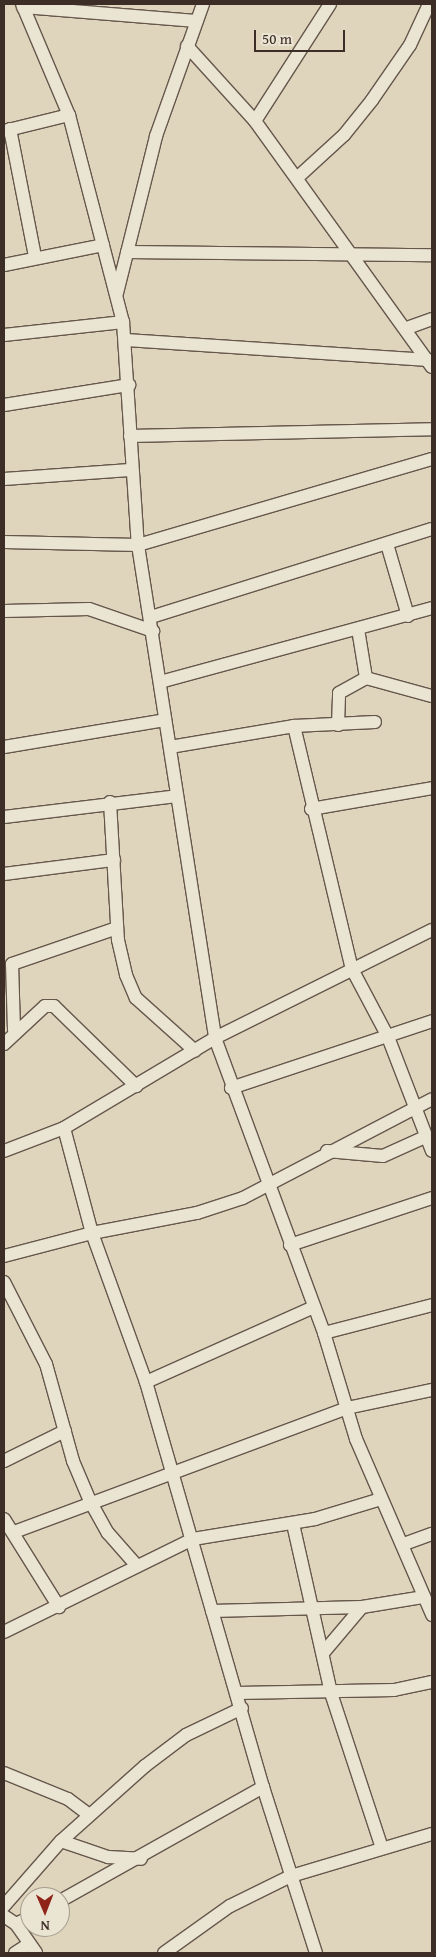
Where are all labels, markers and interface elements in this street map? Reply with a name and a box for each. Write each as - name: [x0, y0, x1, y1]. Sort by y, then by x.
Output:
- scale bar: [256, 20, 347, 52]
- text: 50 m: [262, 28, 292, 49]
- north arrow: [20, 1887, 70, 1937]
- text: N: [40, 1916, 50, 1936]

